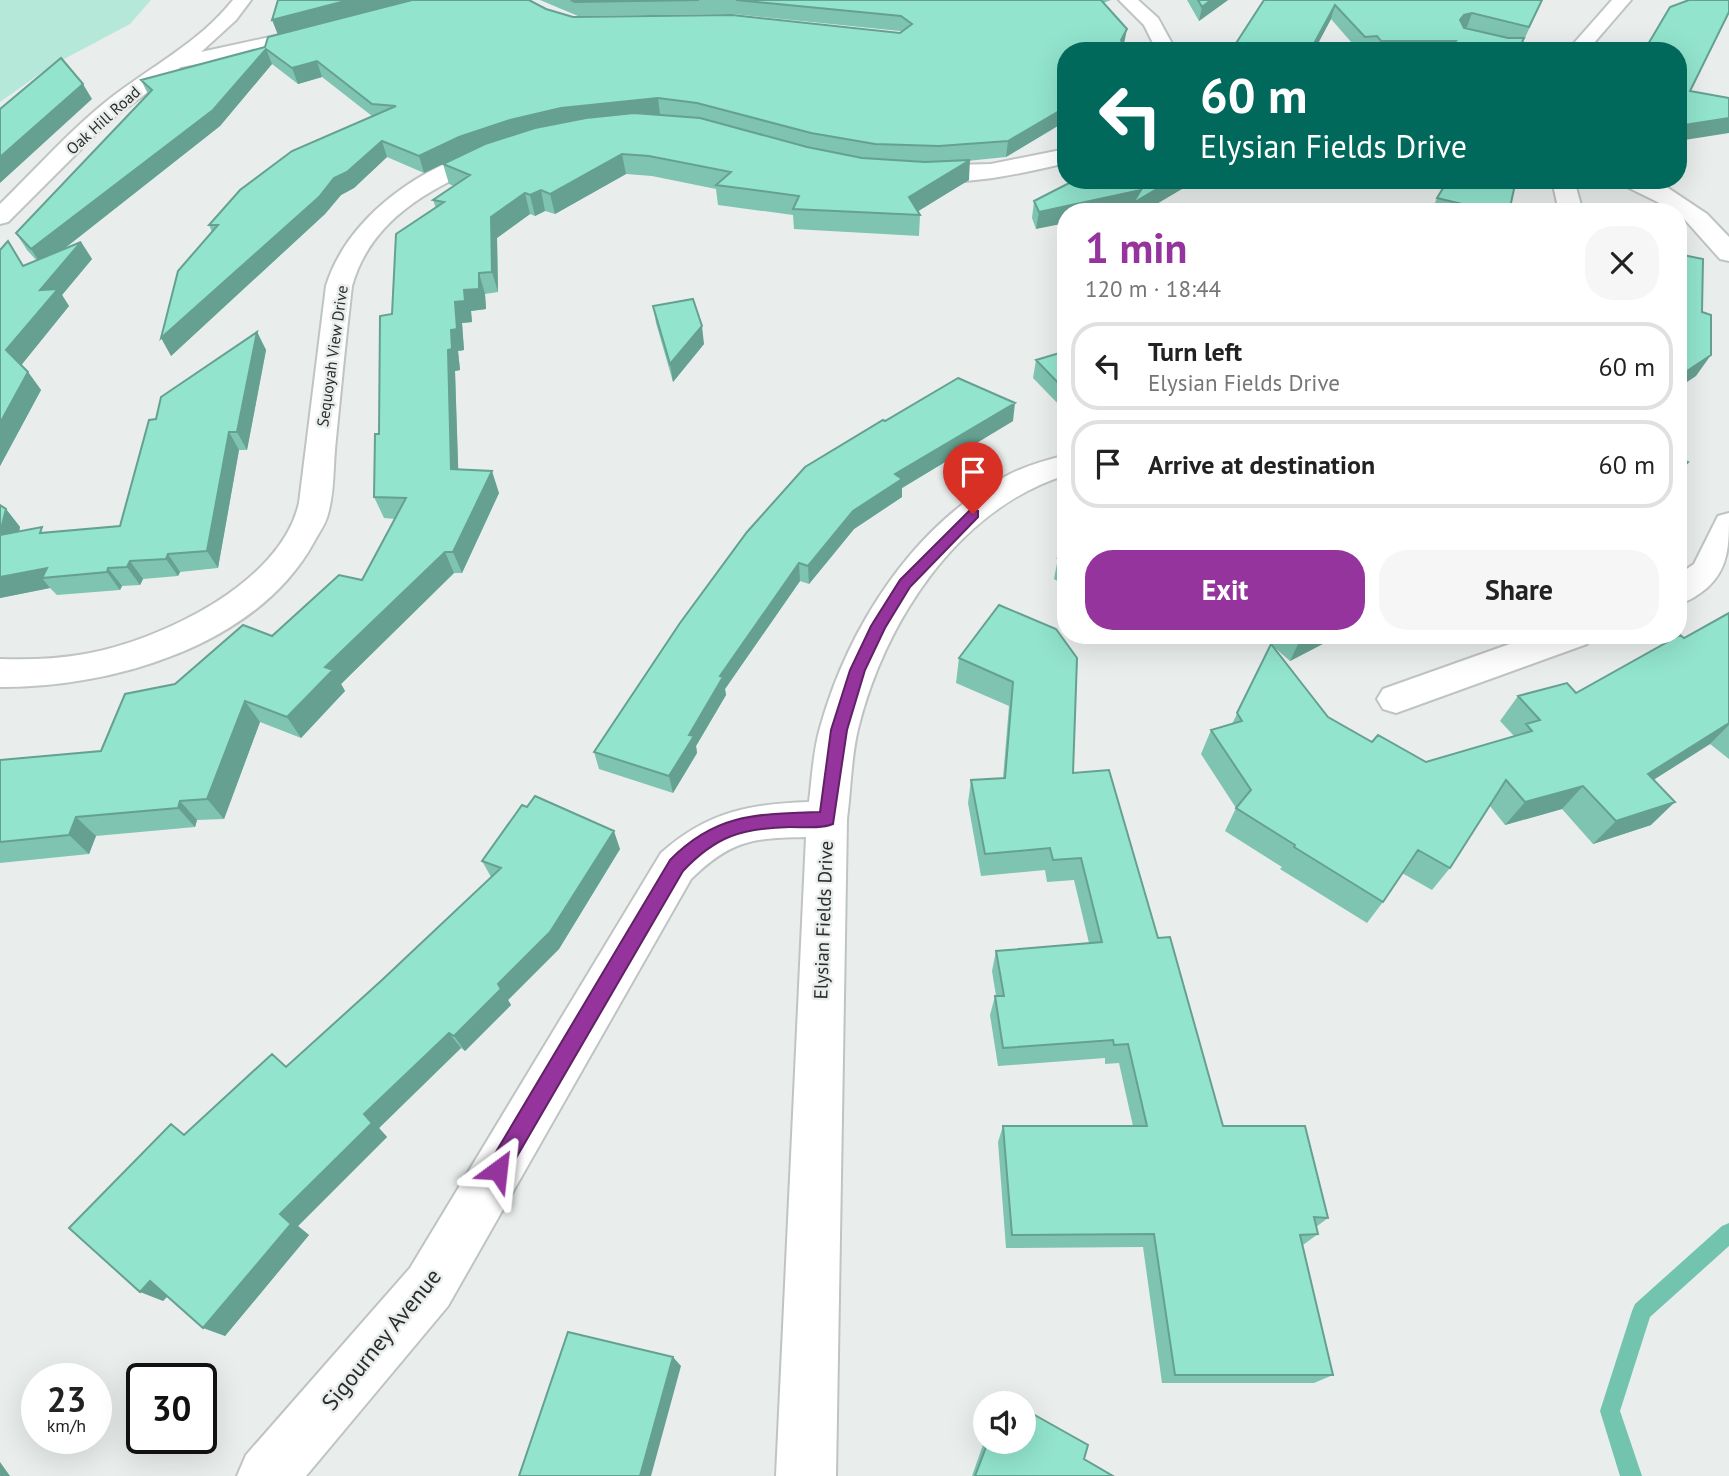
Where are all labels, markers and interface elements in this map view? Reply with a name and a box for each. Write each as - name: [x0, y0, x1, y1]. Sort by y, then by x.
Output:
- text: 60 m: [1200, 63, 1307, 127]
- icon: left: [1085, 70, 1176, 161]
- street label: Oak Hill Road: [62, 81, 144, 159]
- text: Elysian Fields Drive: [1200, 125, 1467, 167]
- text: 1 min: [1085, 220, 1187, 275]
- button: close: [1585, 226, 1659, 300]
- text: 120 m · 18:44: [1085, 274, 1221, 303]
- street label: Sequoyah View Drive: [312, 284, 352, 428]
- text: Turn left: [1148, 335, 1242, 368]
- icon: left: [1089, 347, 1127, 385]
- text: 60 m: [1599, 350, 1655, 383]
- text: Elysian Fields Drive: [1148, 368, 1340, 397]
- pin: [943, 442, 1003, 514]
- icon: arrive: [1089, 445, 1127, 483]
- text: Arrive at destination: [1148, 448, 1375, 481]
- text: 60 m: [1599, 448, 1655, 481]
- icon: arrive: [954, 453, 992, 491]
- button: Exit: [1085, 550, 1365, 630]
- button: Share: [1379, 550, 1659, 630]
- street label: Elysian Fields Drive: [808, 840, 838, 1000]
- position arrow: [461, 1133, 535, 1207]
- street label: Sigourney Avenue: [315, 1262, 447, 1416]
- speed limit sign: 30: [126, 1363, 217, 1454]
- text: 23: [47, 1376, 86, 1422]
- map controls: [973, 1391, 1036, 1454]
- button: sound: [973, 1391, 1036, 1454]
- text: km/h: [47, 1414, 86, 1437]

